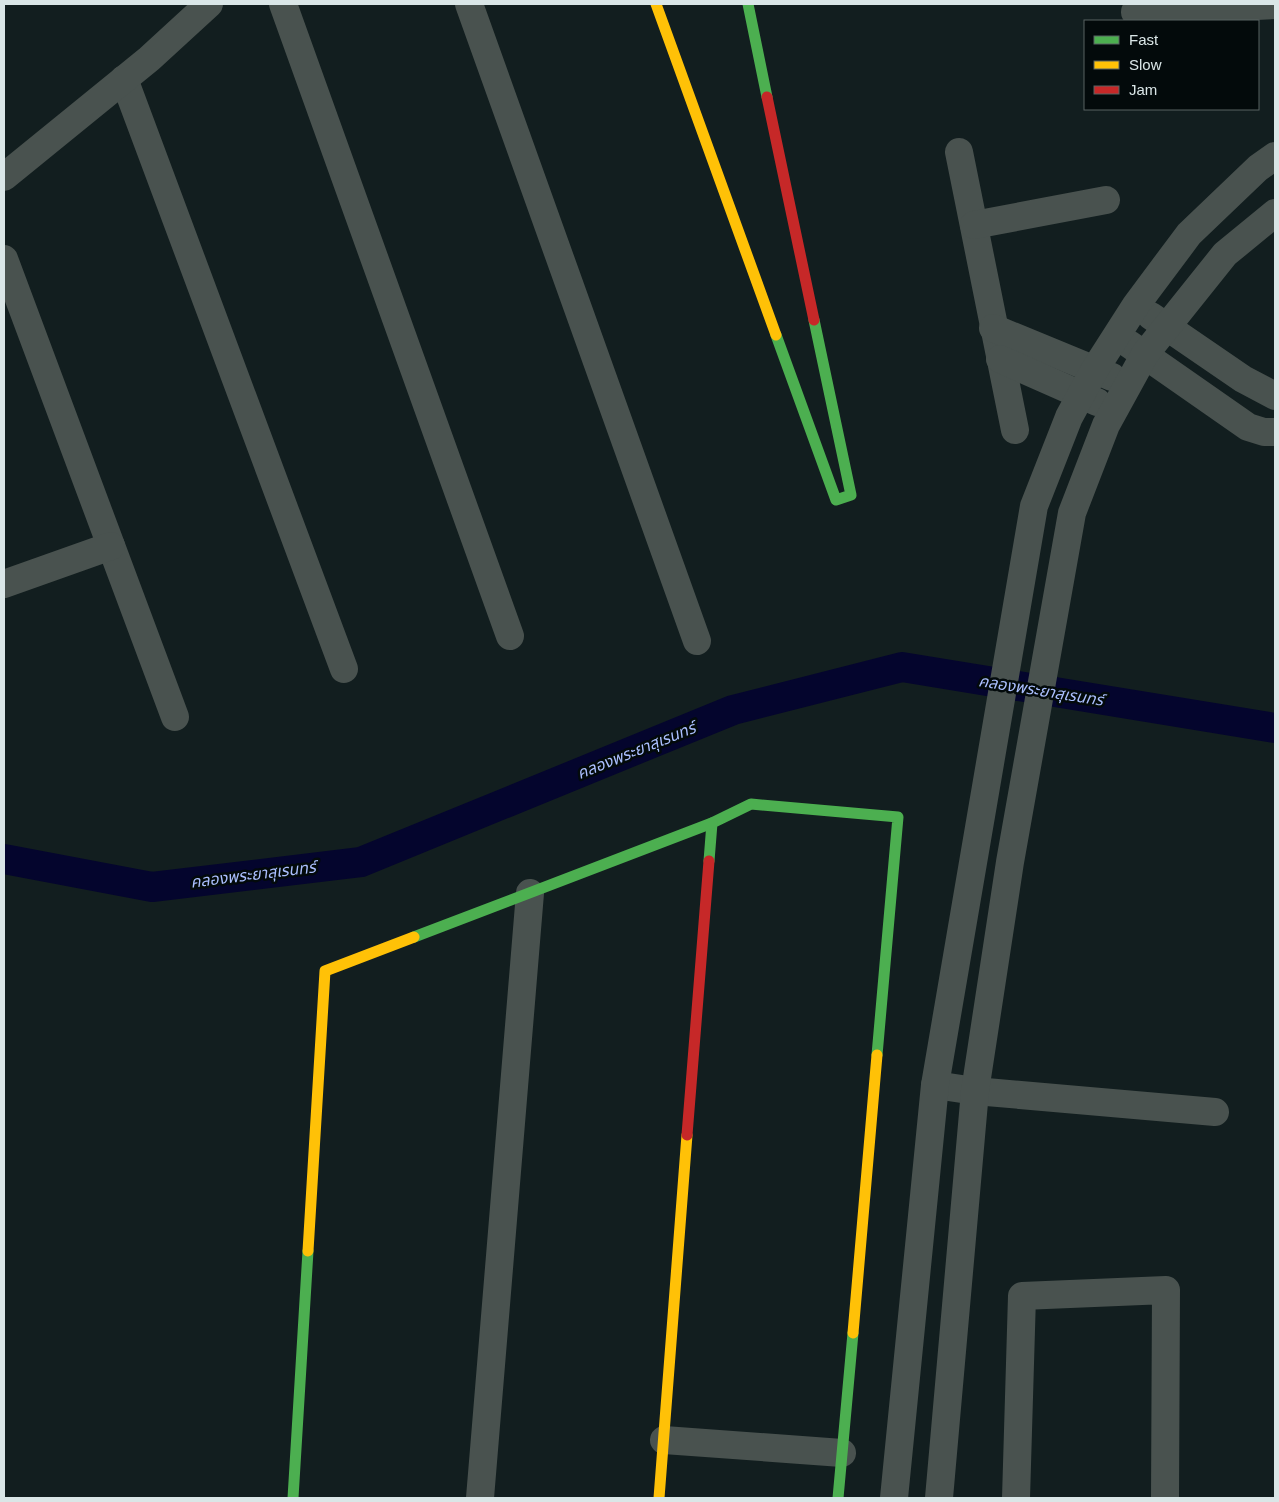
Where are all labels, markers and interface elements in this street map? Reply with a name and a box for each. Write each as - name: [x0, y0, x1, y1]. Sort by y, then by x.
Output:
- legend: [1084, 20, 1259, 110]
- text: Fast: [1129, 31, 1159, 48]
- text: Slow: [1129, 56, 1162, 73]
- text: Jam: [1129, 81, 1157, 98]
- water label: คลองพระยาสุเรนทร์: [977, 672, 1108, 711]
- water label: คลองพระยาสุเรนทร์: [575, 718, 702, 784]
- water label: คลองพระยาสุเรนทร์: [190, 858, 321, 893]

